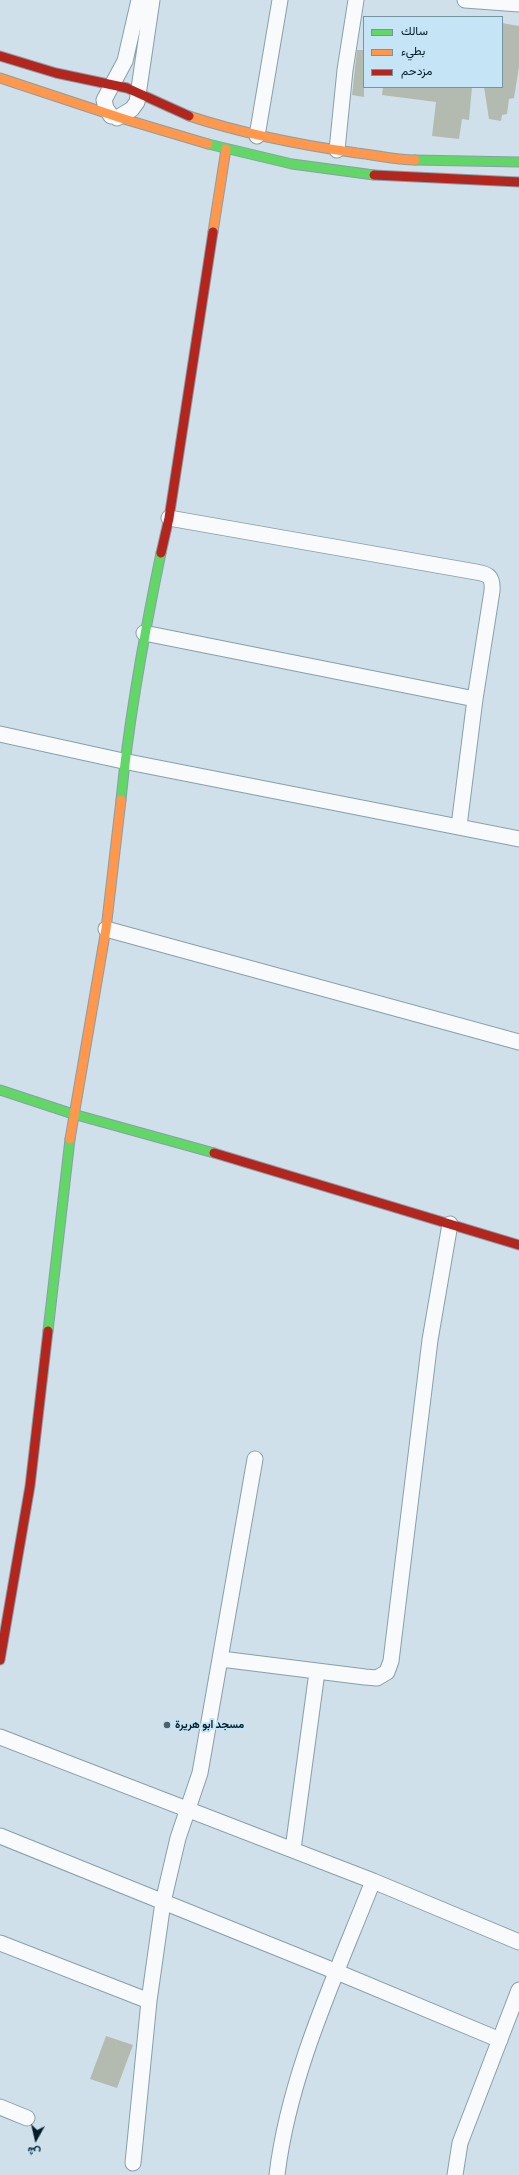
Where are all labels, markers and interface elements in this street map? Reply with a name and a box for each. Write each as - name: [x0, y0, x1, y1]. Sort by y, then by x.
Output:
- legend: [363, 16, 503, 88]
- text: سالك: [401, 24, 428, 38]
- text: بطيء: [401, 44, 425, 58]
- text: مزدحم: [401, 64, 432, 78]
- place label: مسجد ابو هريرة: [175, 1718, 244, 1732]
- marker: مسجد ابو هريرة: [162, 1720, 172, 1730]
- north arrow: [16, 2119, 56, 2159]
- text: ش: [27, 2144, 42, 2159]

